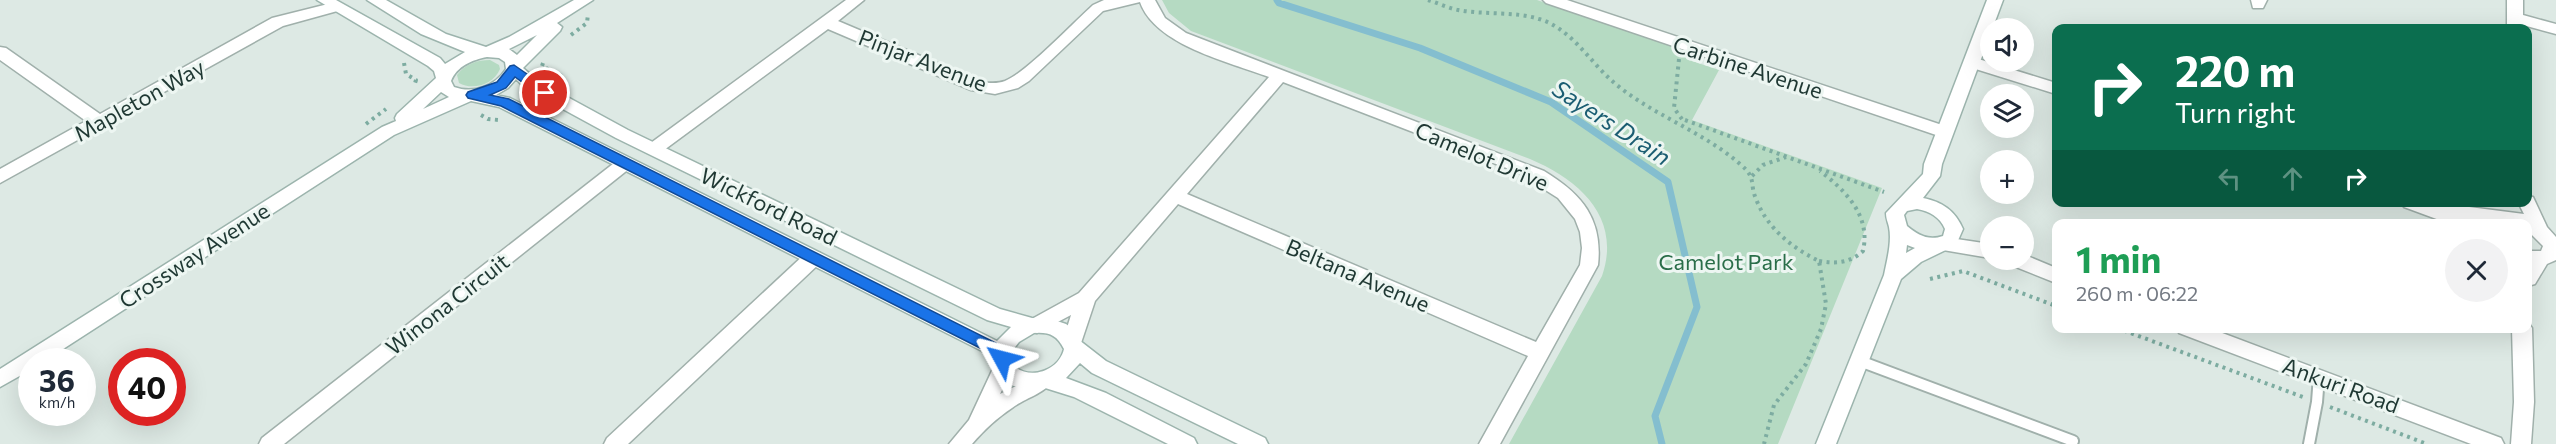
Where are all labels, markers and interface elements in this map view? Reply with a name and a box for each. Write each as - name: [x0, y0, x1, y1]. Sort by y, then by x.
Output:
- map controls: [1980, 18, 2034, 270]
- button: sound: [1980, 18, 2034, 72]
- street label: Pinjar Avenue: [855, 23, 991, 97]
- street label: Carbine Avenue: [1670, 30, 1826, 104]
- text: 220 m: [2175, 44, 2295, 96]
- icon: right: [2076, 48, 2154, 126]
- street label: Mapleton Way: [69, 53, 209, 147]
- pin: [519, 67, 570, 118]
- water label: Sayers Drain: [1547, 73, 1677, 171]
- icon: arrive: [528, 76, 561, 109]
- button: layers: [1980, 84, 2034, 138]
- text: Turn right: [2175, 96, 2295, 129]
- street label: Camelot Drive: [1411, 116, 1553, 196]
- button: +: [1980, 150, 2034, 204]
- street label: Wickford Road: [696, 161, 842, 251]
- icon: left: [2213, 162, 2246, 195]
- icon: ahead: [2276, 162, 2309, 195]
- icon: right: [2339, 162, 2372, 195]
- street label: Crossway Avenue: [114, 196, 274, 314]
- button: −: [1980, 216, 2034, 270]
- street label: Beltana Avenue: [1282, 233, 1434, 317]
- text: 1 min: [2076, 236, 2161, 280]
- button: close: [2445, 239, 2508, 302]
- street label: Winona Circuit: [380, 247, 514, 361]
- park label: Camelot Park: [1658, 248, 1794, 275]
- text: 260 m · 06:22: [2076, 281, 2198, 305]
- position arrow: [970, 327, 1034, 391]
- speed limit sign: 40: [108, 348, 186, 426]
- street label: Ankuri Road: [2279, 351, 2403, 419]
- text: 36: [39, 361, 75, 398]
- text: km/h: [39, 393, 75, 411]

